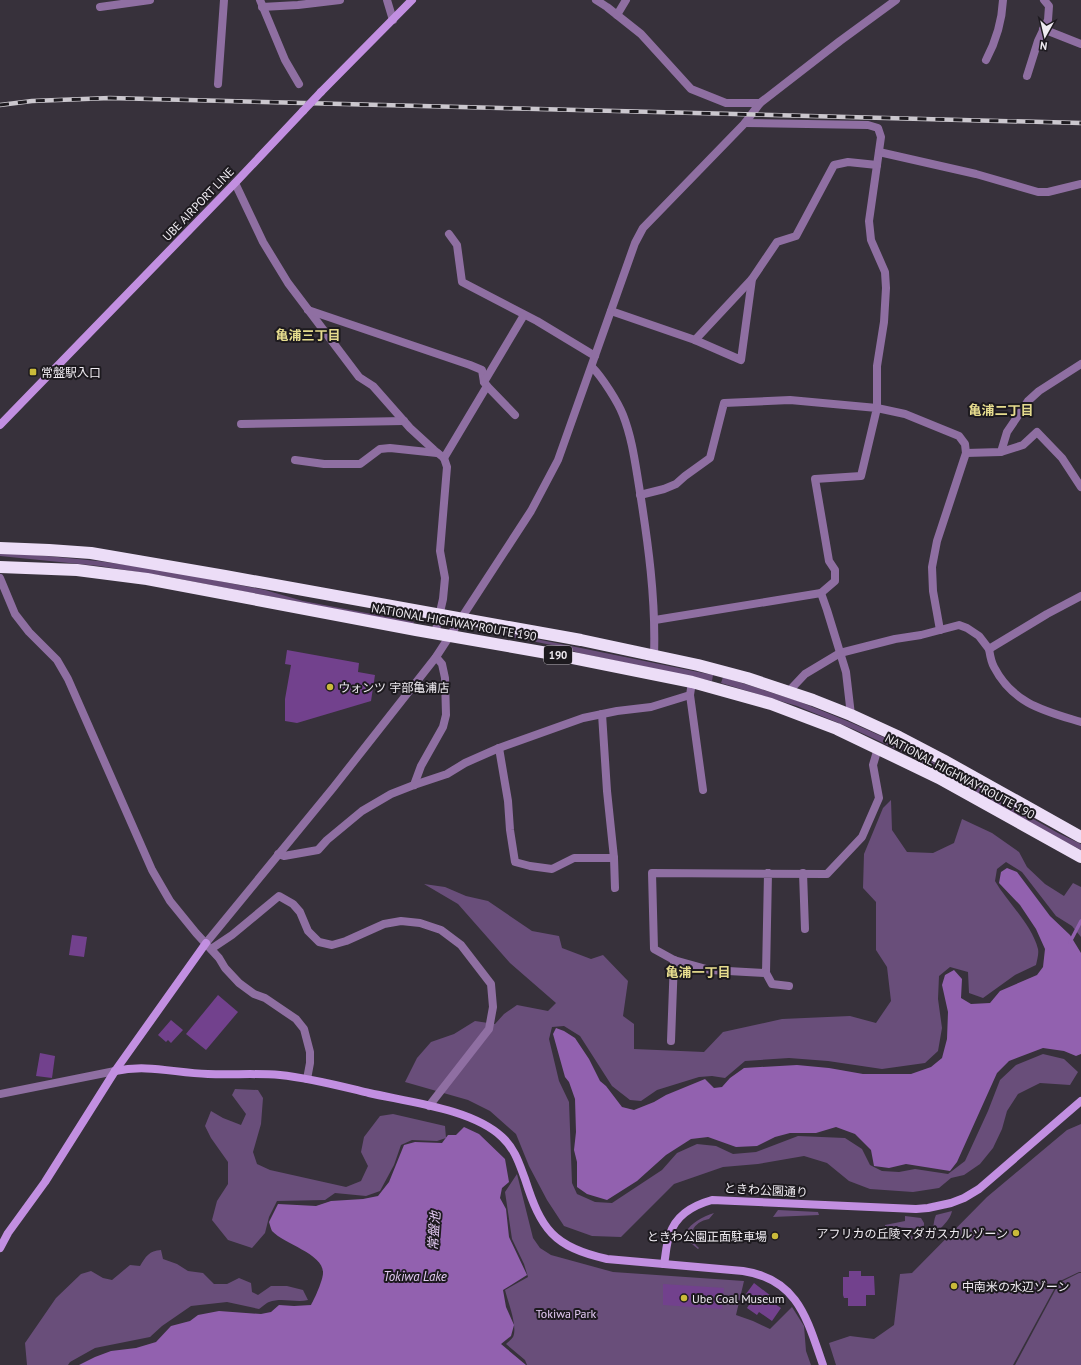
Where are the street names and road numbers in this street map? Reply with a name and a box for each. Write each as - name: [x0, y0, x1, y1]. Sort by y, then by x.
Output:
- street label: UBE AIRPORT LINE: [159, 164, 237, 244]
- street label: NATIONAL HIGHWAY ROUTE 190: [370, 600, 538, 644]
- road number: 190: [544, 646, 572, 664]
- street label: NATIONAL HIGHWAY ROUTE 190: [882, 730, 1038, 822]
- street label: ときわ公園通り: [724, 1180, 808, 1200]

